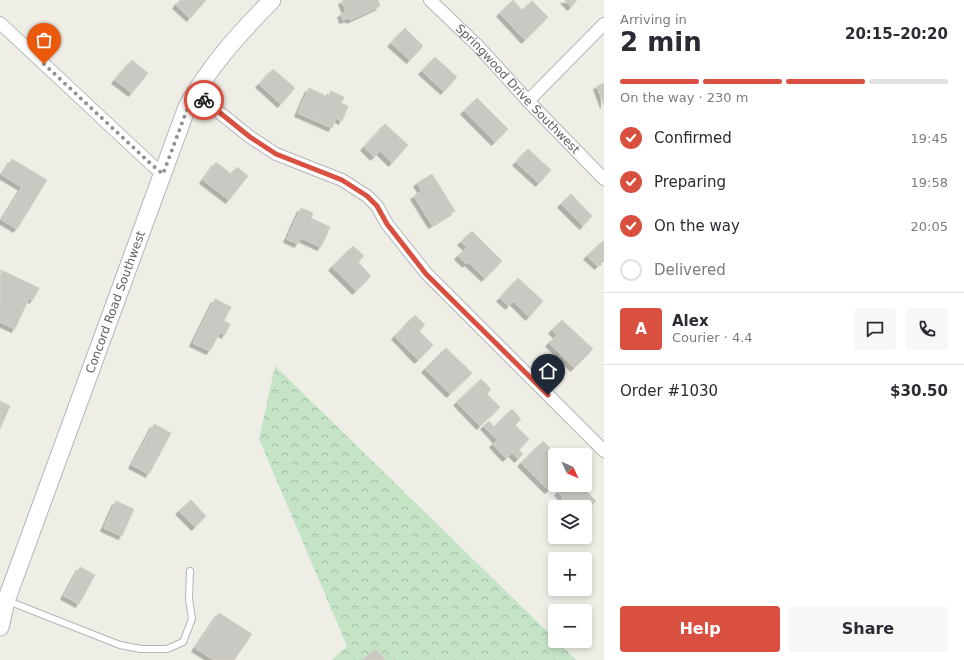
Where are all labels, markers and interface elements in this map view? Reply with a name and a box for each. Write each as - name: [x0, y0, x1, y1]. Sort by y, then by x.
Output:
- text: Arriving in: [620, 12, 687, 27]
- street label: Springwood Drive Southwest: [453, 21, 583, 157]
- pin: [27, 23, 61, 64]
- text: 20:15–20:20: [845, 25, 948, 43]
- text: 2 min: [620, 27, 702, 57]
- icon: bag: [33, 29, 55, 51]
- courier: [184, 80, 224, 120]
- icon: bike: [193, 89, 215, 111]
- text: On the way · 230 m: [620, 90, 748, 105]
- icon: check: [620, 127, 642, 149]
- text: Confirmed: [654, 129, 732, 147]
- text: 19:45: [911, 131, 948, 146]
- icon: check: [620, 171, 642, 193]
- text: Preparing: [654, 173, 726, 191]
- text: 19:58: [911, 175, 948, 190]
- icon: check: [620, 215, 642, 237]
- text: On the way: [654, 217, 740, 235]
- text: 20:05: [911, 219, 948, 234]
- street label: Concord Road Southwest: [83, 229, 148, 375]
- text: Delivered: [654, 261, 726, 279]
- button: chat: [854, 308, 896, 350]
- button: phone: [906, 308, 948, 350]
- text: Alex: [672, 312, 709, 330]
- text: A: [635, 320, 647, 338]
- text: Courier · 4.4: [672, 330, 753, 345]
- pin: [531, 354, 565, 395]
- icon: home: [537, 360, 559, 382]
- text: Order #1030: [620, 382, 718, 400]
- text: $30.50: [890, 382, 948, 400]
- north arrow: [548, 448, 592, 492]
- map controls: [548, 448, 592, 648]
- button: layers: [548, 500, 592, 544]
- button: +: [548, 552, 592, 596]
- button: −: [548, 604, 592, 648]
- button: Help: [620, 606, 780, 652]
- button: Share: [788, 606, 948, 652]

